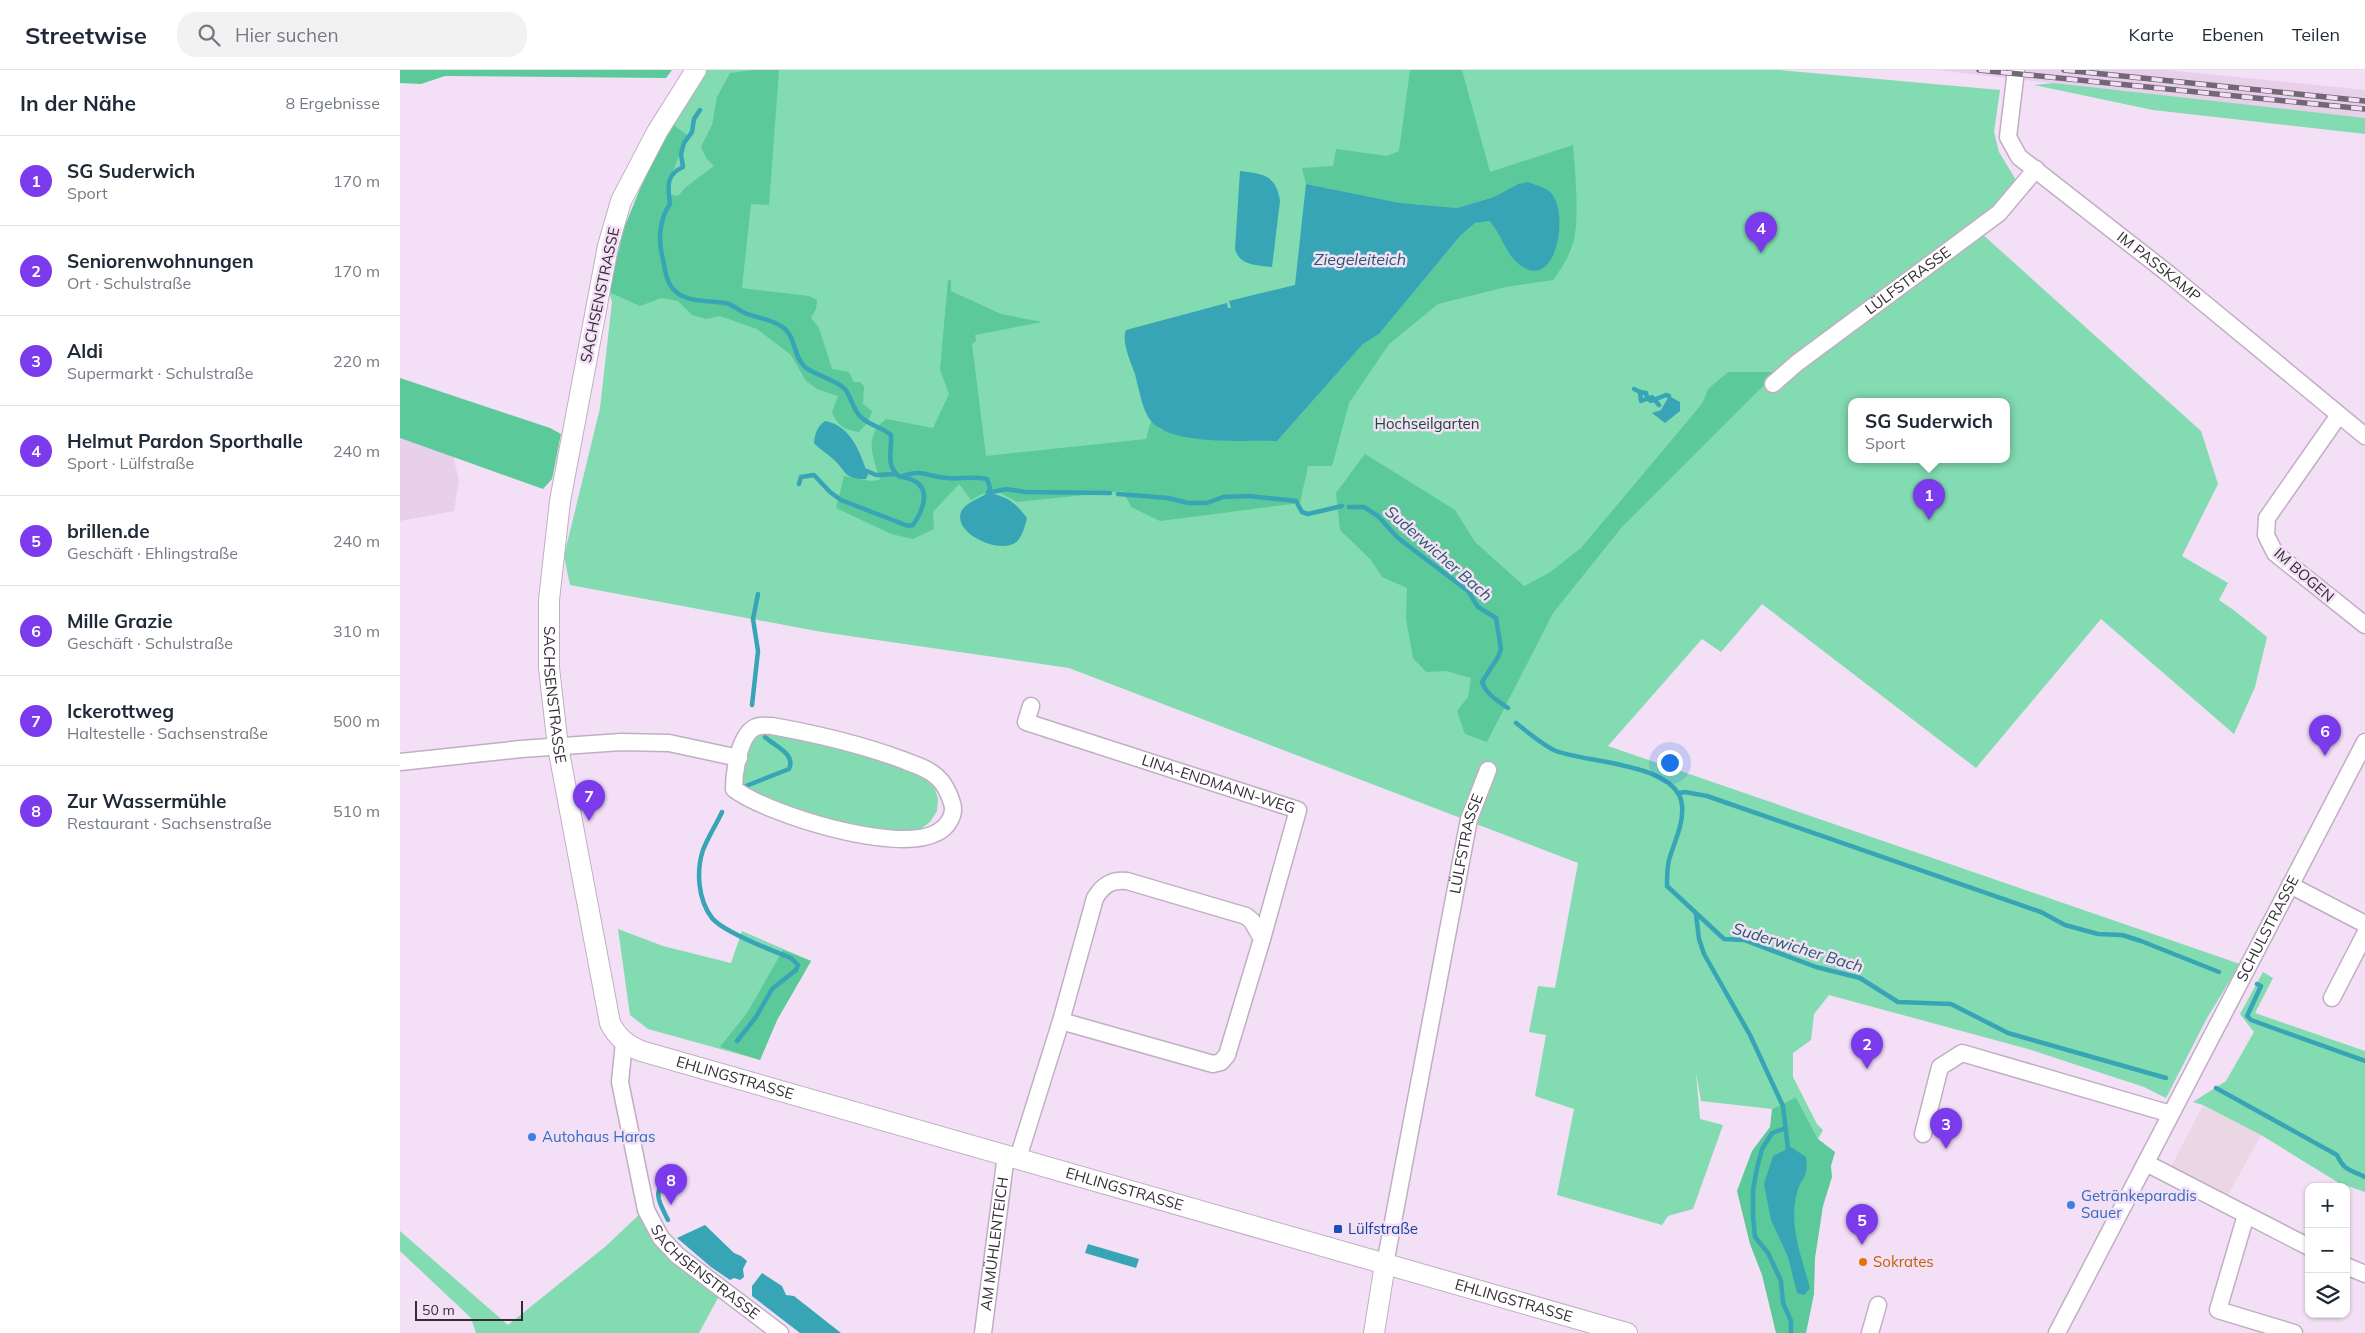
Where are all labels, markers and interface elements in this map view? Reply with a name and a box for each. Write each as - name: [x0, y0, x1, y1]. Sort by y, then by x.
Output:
- search box: [177, 12, 527, 57]
- text: Streetwise: [25, 20, 147, 50]
- icon: search: [195, 21, 223, 49]
- text: Hier suchen: [235, 23, 339, 47]
- text: Karte: [2128, 23, 2174, 46]
- text: Ebenen: [2202, 23, 2264, 46]
- text: Teilen: [2292, 23, 2340, 46]
- text: In der Nähe: [20, 90, 136, 116]
- text: 8 Ergebnisse: [285, 93, 380, 113]
- text: SG Suderwich: [67, 159, 195, 183]
- text: 1: [31, 171, 41, 191]
- text: 170 m: [333, 171, 380, 191]
- text: Sport: [67, 183, 108, 203]
- pin: 4: [1745, 212, 1777, 253]
- street label: SACHSENSTRASSE: [576, 225, 623, 364]
- street label: IM PASSKAMP: [2113, 227, 2205, 306]
- street label: LÜLFSTRASSE: [1861, 242, 1954, 318]
- text: Seniorenwohnungen: [67, 249, 254, 273]
- water label: Ziegeleiteich: [1314, 249, 1406, 269]
- text: 2: [31, 261, 41, 281]
- text: 170 m: [333, 261, 380, 281]
- text: Ort · Schulstraße: [67, 273, 191, 293]
- text: Aldi: [67, 339, 103, 363]
- text: 3: [31, 351, 41, 371]
- text: 220 m: [333, 351, 380, 371]
- text: Supermarkt · Schulstraße: [67, 363, 253, 383]
- popup: [1848, 398, 2010, 463]
- text: SG Suderwich: [1865, 409, 1993, 433]
- park label: Hochseilgarten: [1374, 414, 1480, 433]
- text: Helmut Pardon Sporthalle: [67, 429, 303, 453]
- text: Sport: [1865, 433, 1905, 453]
- text: 4: [31, 441, 41, 461]
- text: 240 m: [333, 441, 380, 461]
- text: Sport · Lülfstraße: [67, 453, 194, 473]
- pin: 1: [1913, 479, 1945, 520]
- water label: Suderwicher Bach: [1381, 501, 1497, 605]
- text: brillen.de: [67, 519, 150, 543]
- text: 5: [31, 531, 41, 551]
- text: 240 m: [333, 531, 380, 551]
- text: Geschäft · Ehlingstraße: [67, 543, 238, 563]
- street label: IM BOGEN: [2270, 543, 2338, 606]
- text: Mille Grazie: [67, 609, 173, 633]
- text: 6: [31, 621, 41, 641]
- text: 310 m: [333, 621, 380, 641]
- street label: SACHSENSTRASSE: [540, 626, 571, 765]
- text: Geschäft · Schulstraße: [67, 633, 233, 653]
- text: Ickerottweg: [67, 699, 174, 723]
- text: 7: [31, 711, 41, 731]
- text: 500 m: [333, 711, 380, 731]
- pin: 6: [2309, 715, 2341, 756]
- text: Haltestelle · Sachsenstraße: [67, 723, 268, 743]
- street label: LINA-ENDMANN-WEG: [1139, 750, 1298, 817]
- your location: [1657, 750, 1683, 776]
- pin: 7: [573, 780, 605, 821]
- text: Zur Wassermühle: [67, 789, 226, 813]
- street label: LÜLFSTRASSE: [1445, 791, 1487, 895]
- text: 8: [31, 801, 41, 821]
- text: 510 m: [333, 801, 380, 821]
- text: Restaurant · Sachsenstraße: [67, 813, 272, 833]
- street label: SCHULSTRASSE: [2232, 872, 2303, 985]
- water label: Suderwicher Bach: [1730, 918, 1866, 976]
- pin: 2: [1851, 1028, 1883, 1069]
- street label: EHLINGSTRASSE: [674, 1052, 796, 1103]
- pin: 3: [1930, 1108, 1962, 1149]
- place label: Autohaus Haras: [542, 1127, 656, 1146]
- marker: Autohaus Haras: [526, 1131, 538, 1143]
- street label: EHLINGSTRASSE: [1064, 1163, 1186, 1215]
- pin: 8: [655, 1164, 687, 1205]
- street label: AM MÜHLENTEICH: [976, 1176, 1012, 1312]
- map controls: [2305, 1183, 2350, 1318]
- button: +: [2305, 1183, 2350, 1228]
- place label: Getränkeparadis Sauer: [2081, 1186, 2197, 1222]
- marker: Getränkeparadis Sauer: [2065, 1199, 2077, 1211]
- pin: 5: [1846, 1204, 1878, 1245]
- place label: Lülfstraße: [1348, 1219, 1418, 1238]
- street label: SACHSENSTRASSE: [647, 1221, 764, 1323]
- marker: Lülfstraße: [1332, 1223, 1344, 1235]
- button: −: [2305, 1228, 2350, 1273]
- place label: Sokrates: [1873, 1252, 1934, 1271]
- marker: Sokrates: [1857, 1256, 1869, 1268]
- button: layers: [2305, 1273, 2350, 1318]
- street label: EHLINGSTRASSE: [1453, 1274, 1575, 1326]
- scale bar: [415, 1298, 522, 1321]
- text: 50 m: [422, 1301, 455, 1319]

